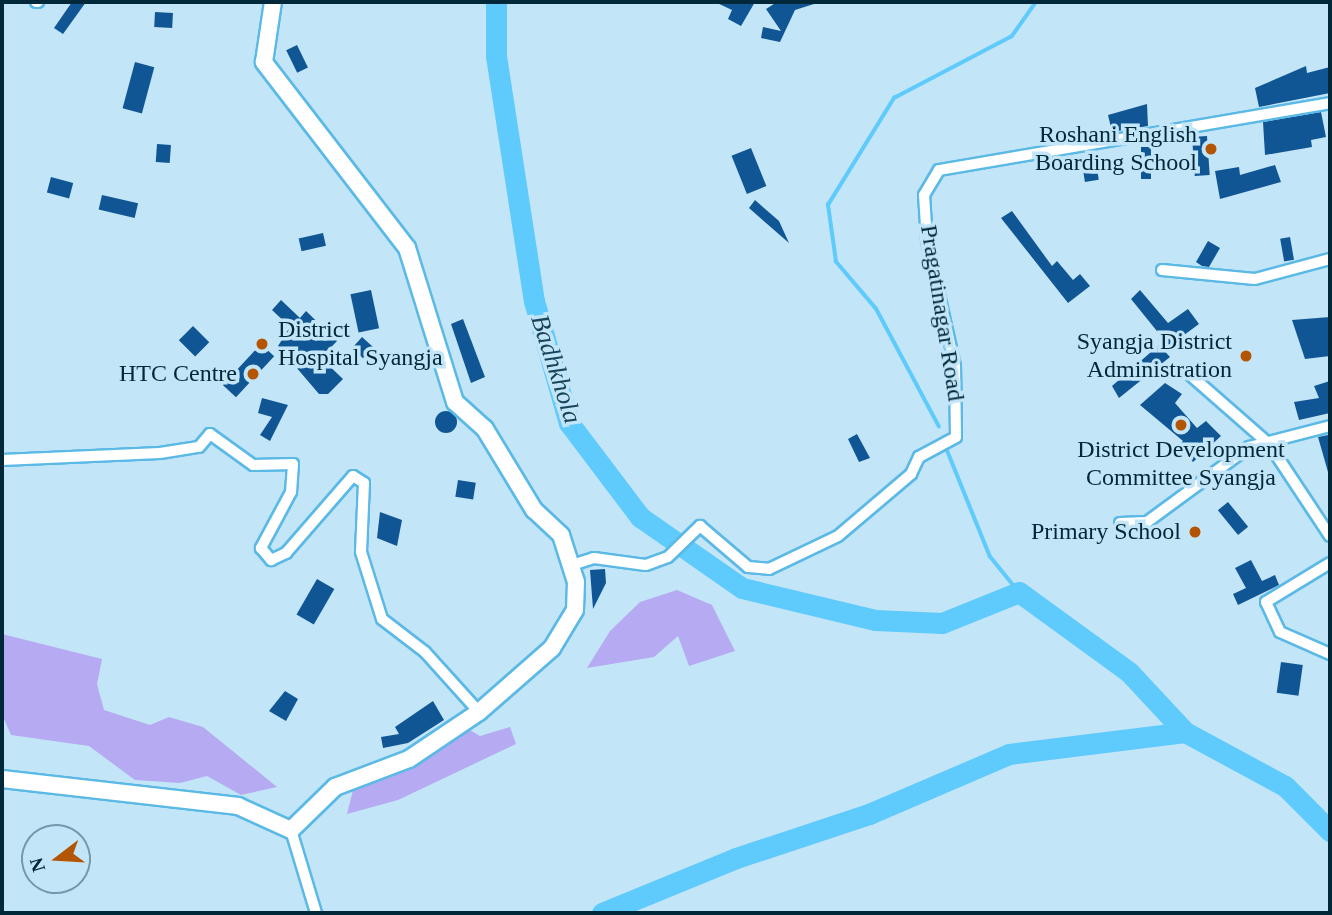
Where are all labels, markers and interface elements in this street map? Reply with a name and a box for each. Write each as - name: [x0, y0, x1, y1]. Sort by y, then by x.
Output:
- place label: Roshani English Boarding School: [1035, 121, 1197, 177]
- marker: Roshani English Boarding School: [1203, 141, 1219, 157]
- street label: Pragatinagar Road: [914, 223, 970, 403]
- water label: Badhkhola: [524, 311, 588, 427]
- place label: District Hospital Syangja: [278, 316, 443, 372]
- place label: Syangja District Administration: [1077, 328, 1232, 384]
- marker: District Hospital Syangja: [252, 334, 272, 354]
- marker: Syangja District Administration: [1238, 348, 1254, 364]
- place label: HTC Centre: [119, 360, 237, 388]
- marker: HTC Centre: [243, 364, 263, 384]
- marker: District Development Committee Syangja: [1173, 417, 1189, 433]
- place label: District Development Committee Syangja: [1077, 436, 1285, 492]
- place label: Primary School: [1031, 518, 1181, 546]
- marker: Primary School: [1187, 524, 1203, 540]
- north arrow: [21, 824, 91, 894]
- text: N: [25, 855, 49, 874]

